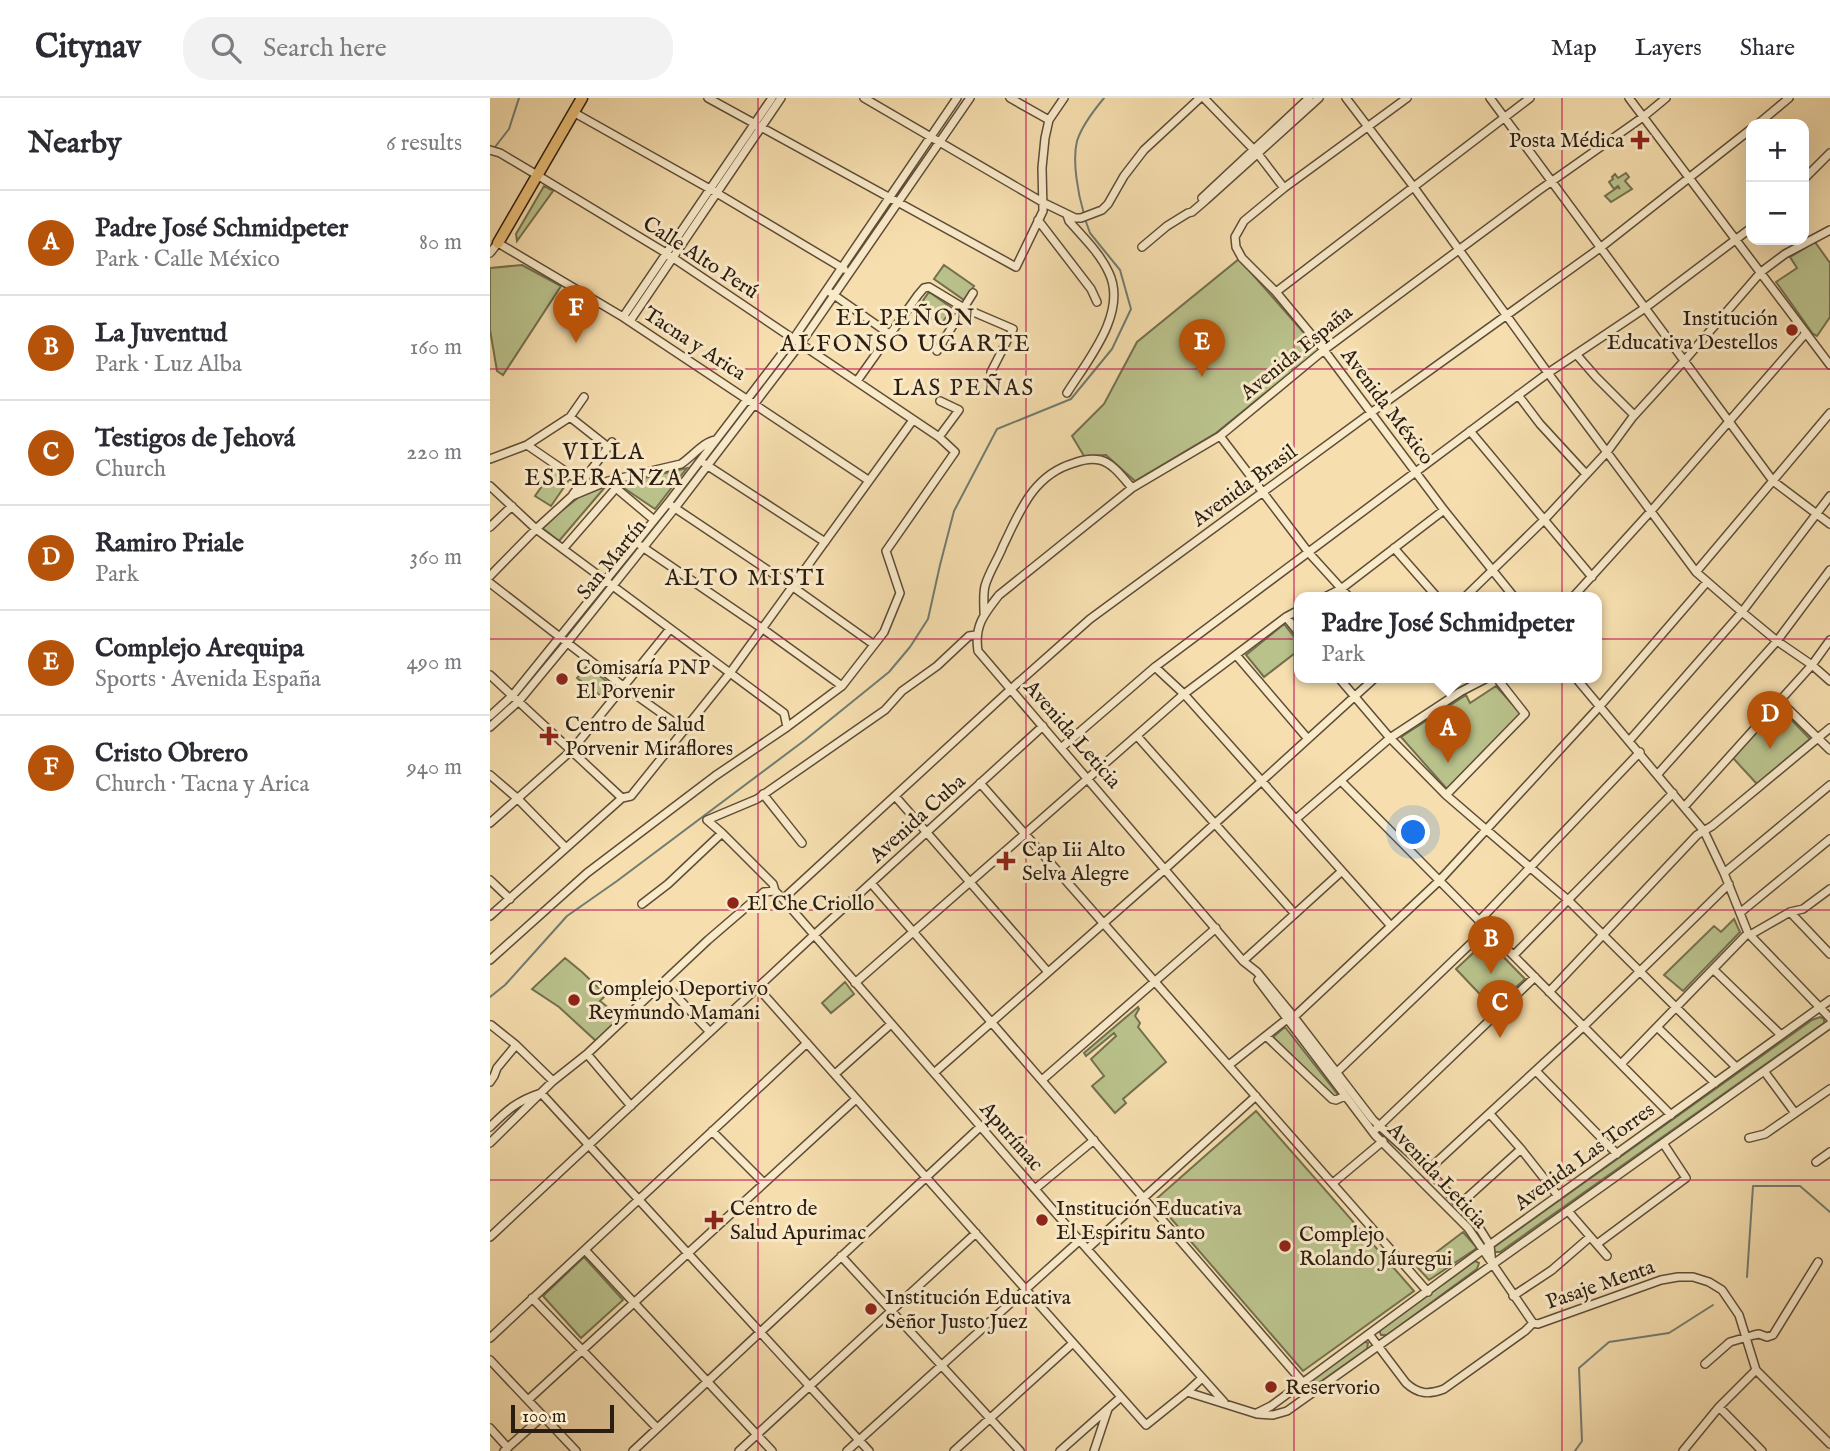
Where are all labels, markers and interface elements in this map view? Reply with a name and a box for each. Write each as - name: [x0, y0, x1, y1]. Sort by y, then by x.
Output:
- search box: [183, 17, 673, 80]
- text: Citynav: [35, 27, 141, 69]
- icon: search: [207, 29, 245, 67]
- text: Search here: [263, 32, 387, 65]
- text: Map: [1551, 33, 1597, 64]
- text: Layers: [1635, 33, 1702, 64]
- text: Share: [1740, 33, 1795, 64]
- map controls: [1746, 119, 1809, 245]
- button: +: [1746, 119, 1809, 182]
- text: Nearby: [28, 125, 121, 163]
- place label: Posta Médica: [1509, 128, 1625, 155]
- text: 6 results: [386, 129, 462, 158]
- marker: Posta Médica: [1630, 130, 1650, 150]
- button: −: [1746, 182, 1809, 245]
- street label: Calle Alto Perú: [637, 211, 763, 306]
- text: Padre José Schmidpeter: [95, 212, 348, 245]
- text: A: [43, 228, 59, 257]
- text: 80 m: [419, 228, 462, 257]
- text: Park · Calle México: [95, 245, 280, 274]
- pin: F: [553, 285, 599, 343]
- street label: Avenida España: [1235, 299, 1359, 407]
- street label: Tacna y Arica: [638, 301, 751, 388]
- district label: EL PEÑON ALFONSO UGARTE: [779, 303, 1032, 359]
- place label: Institución Educativa Destellos: [1607, 306, 1778, 357]
- text: La Juventud: [95, 317, 227, 350]
- pin: E: [1179, 319, 1225, 377]
- marker: Institución Educativa Destellos: [1784, 322, 1800, 338]
- text: B: [43, 333, 59, 362]
- text: 160 m: [410, 333, 462, 362]
- street label: Avenida México: [1333, 342, 1440, 471]
- text: Park · Luz Alba: [95, 350, 242, 379]
- district label: LAS PEÑAS: [893, 373, 1035, 403]
- text: Testigos de Jehová: [95, 422, 295, 455]
- text: C: [43, 438, 59, 467]
- text: 220 m: [406, 438, 462, 467]
- district label: VILLA ESPERANZA: [524, 438, 684, 493]
- street label: Avenida Brasil: [1186, 439, 1303, 534]
- text: Church: [95, 455, 166, 484]
- street label: San Martín: [571, 514, 653, 606]
- text: Ramiro Priale: [95, 527, 244, 560]
- text: D: [42, 543, 60, 572]
- text: 360 m: [410, 543, 462, 572]
- text: Park: [95, 560, 139, 589]
- district label: ALTO MISTI: [664, 564, 827, 593]
- popup: [1294, 592, 1602, 683]
- text: Padre José Schmidpeter: [1321, 607, 1575, 640]
- text: Complejo Arequipa: [95, 632, 304, 665]
- text: Park: [1321, 640, 1365, 669]
- text: E: [43, 648, 59, 677]
- text: 490 m: [407, 648, 462, 677]
- place label: Comisaría PNP El Porvenir: [576, 655, 710, 706]
- text: Sports · Avenida España: [95, 665, 321, 694]
- marker: Comisaría PNP El Porvenir: [554, 671, 570, 687]
- street label: Avenida Leticia: [1017, 674, 1127, 796]
- pin: D: [1747, 691, 1793, 749]
- pin: A: [1425, 705, 1471, 763]
- place label: Centro de Salud Porvenir Miraflores: [565, 712, 733, 763]
- marker: Centro de Salud Porvenir Miraflores: [539, 726, 559, 746]
- text: Cristo Obrero: [95, 737, 248, 770]
- text: F: [44, 753, 58, 782]
- text: 940 m: [407, 753, 462, 782]
- street label: Avenida Cuba: [863, 768, 972, 870]
- text: Church · Tacna y Arica: [95, 770, 309, 799]
- your location: [1396, 815, 1430, 849]
- place label: Cap Iii Alto Selva Alegre: [1022, 837, 1129, 888]
- marker: Cap Iii Alto Selva Alegre: [996, 851, 1016, 871]
- place label: El Che Criollo: [747, 891, 874, 918]
- marker: El Che Criollo: [725, 895, 741, 911]
- pin: B: [1468, 916, 1514, 974]
- place label: Complejo Deportivo Reymundo Mamani: [588, 976, 768, 1027]
- pin: C: [1477, 980, 1523, 1038]
- marker: Complejo Deportivo Reymundo Mamani: [566, 992, 582, 1008]
- street label: Apurímac: [972, 1096, 1049, 1178]
- street label: Avenida Las Torres: [1508, 1097, 1660, 1218]
- street label: Avenida Leticia: [1380, 1117, 1494, 1235]
- place label: Centro de Salud Apurimac: [730, 1196, 866, 1247]
- place label: Institución Educativa El Espiritu Santo: [1056, 1196, 1243, 1247]
- marker: Centro de Salud Apurimac: [704, 1210, 724, 1230]
- marker: Institución Educativa El Espiritu Santo: [1034, 1212, 1050, 1228]
- place label: Complejo Rolando Jáuregui: [1299, 1222, 1452, 1273]
- marker: Complejo Rolando Jáuregui: [1277, 1238, 1293, 1254]
- street label: Pasaje Menta: [1543, 1254, 1659, 1317]
- place label: Institución Educativa Señor Justo Juez: [885, 1285, 1072, 1336]
- marker: Institución Educativa Señor Justo Juez: [863, 1301, 879, 1317]
- place label: Reservorio: [1285, 1375, 1380, 1402]
- marker: Reservorio: [1263, 1379, 1279, 1395]
- scale bar: [511, 1402, 614, 1434]
- text: 100 m: [522, 1405, 566, 1429]

